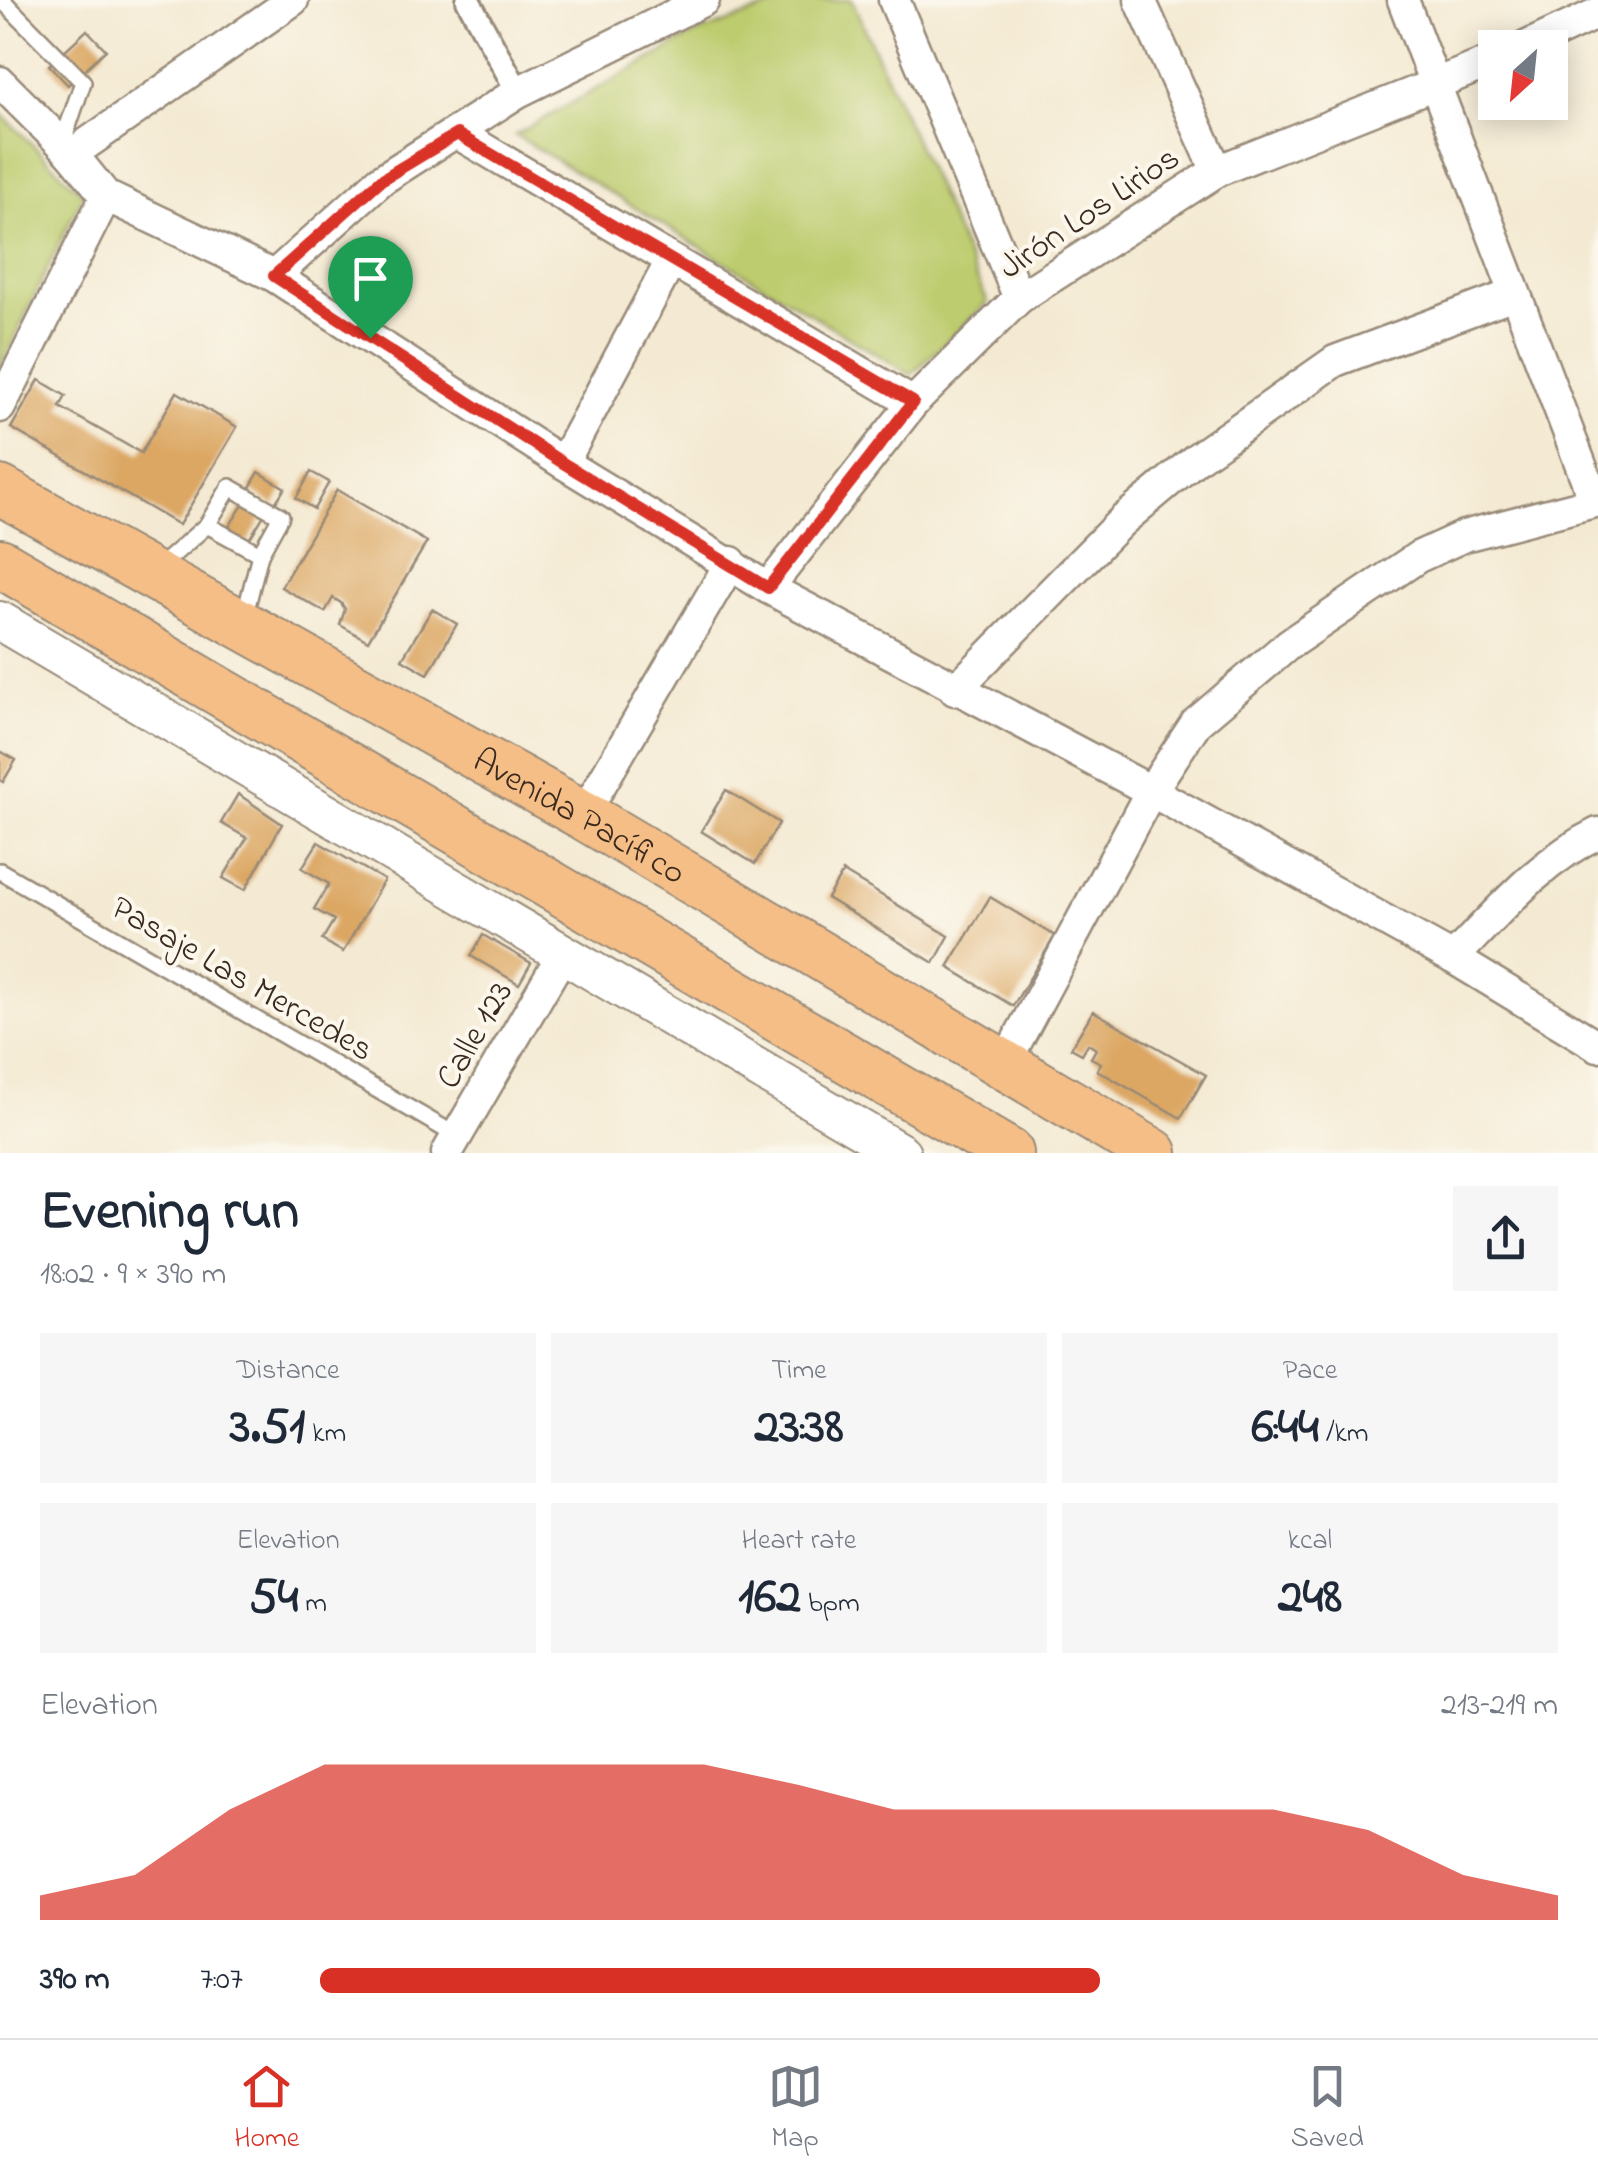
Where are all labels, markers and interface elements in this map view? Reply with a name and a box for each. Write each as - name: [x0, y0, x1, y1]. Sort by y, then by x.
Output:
- north arrow: [1478, 30, 1568, 120]
- map controls: [1478, 30, 1568, 120]
- street label: Jirón Los Lirios: [989, 134, 1191, 293]
- pin: [328, 236, 413, 339]
- icon: arrive: [343, 251, 398, 306]
- street label: Avenida Pacífico: [463, 737, 694, 899]
- street label: Pasaje Las Mercedes: [100, 884, 382, 1076]
- street label: Calle 123: [425, 972, 527, 1099]
- text: Evening run: [40, 1174, 299, 1254]
- button: share: [1453, 1186, 1558, 1291]
- text: 18:02 · 9 × 390 m: [40, 1252, 226, 1299]
- text: Distance: [236, 1351, 340, 1392]
- text: Time: [771, 1351, 827, 1392]
- text: Pace: [1283, 1351, 1337, 1392]
- text: 3.51: [230, 1392, 305, 1465]
- text: 23:38: [754, 1392, 844, 1465]
- text: 6:44: [1251, 1392, 1319, 1465]
- text: km: [305, 1414, 346, 1455]
- text: /km: [1319, 1414, 1369, 1455]
- text: Elevation: [237, 1521, 339, 1562]
- text: Heart rate: [742, 1521, 856, 1562]
- text: kcal: [1288, 1521, 1332, 1562]
- text: 54: [249, 1562, 298, 1635]
- text: 162: [738, 1562, 801, 1635]
- text: 248: [1278, 1562, 1342, 1635]
- text: m: [298, 1584, 327, 1625]
- text: bpm: [801, 1584, 860, 1625]
- text: Elevation: [40, 1683, 158, 1730]
- text: 213–219 m: [1441, 1683, 1558, 1730]
- text: 390 m: [40, 1957, 110, 2004]
- text: 7:07: [200, 1957, 243, 2004]
- tab: Home: [234, 2059, 299, 2160]
- tab: Map: [768, 2059, 823, 2160]
- tab: Saved: [1291, 2059, 1364, 2160]

